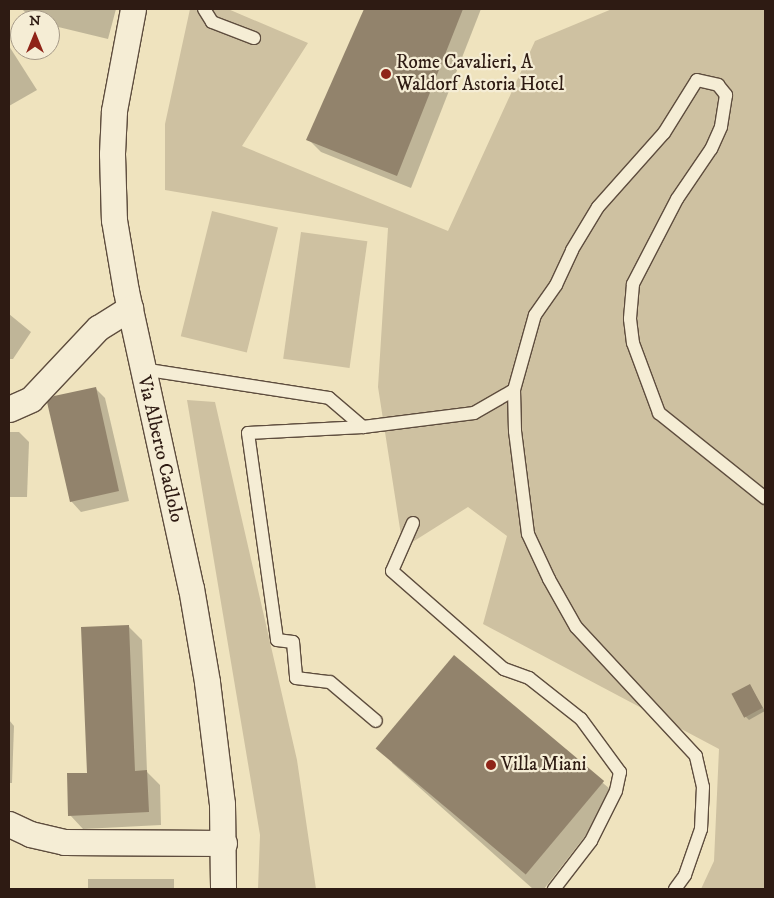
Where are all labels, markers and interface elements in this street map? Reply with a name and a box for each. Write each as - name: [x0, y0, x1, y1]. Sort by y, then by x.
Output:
- north arrow: [10, 10, 60, 60]
- text: N: [29, 12, 41, 30]
- place label: Rome Cavalieri, A Waldorf Astoria Hotel: [396, 52, 564, 96]
- marker: Rome Cavalieri, A Waldorf Astoria Hotel: [380, 68, 392, 80]
- street label: Via Alberto Cadlolo: [132, 373, 188, 525]
- place label: Villa Miani: [501, 754, 586, 776]
- marker: Villa Miani: [485, 759, 497, 771]

